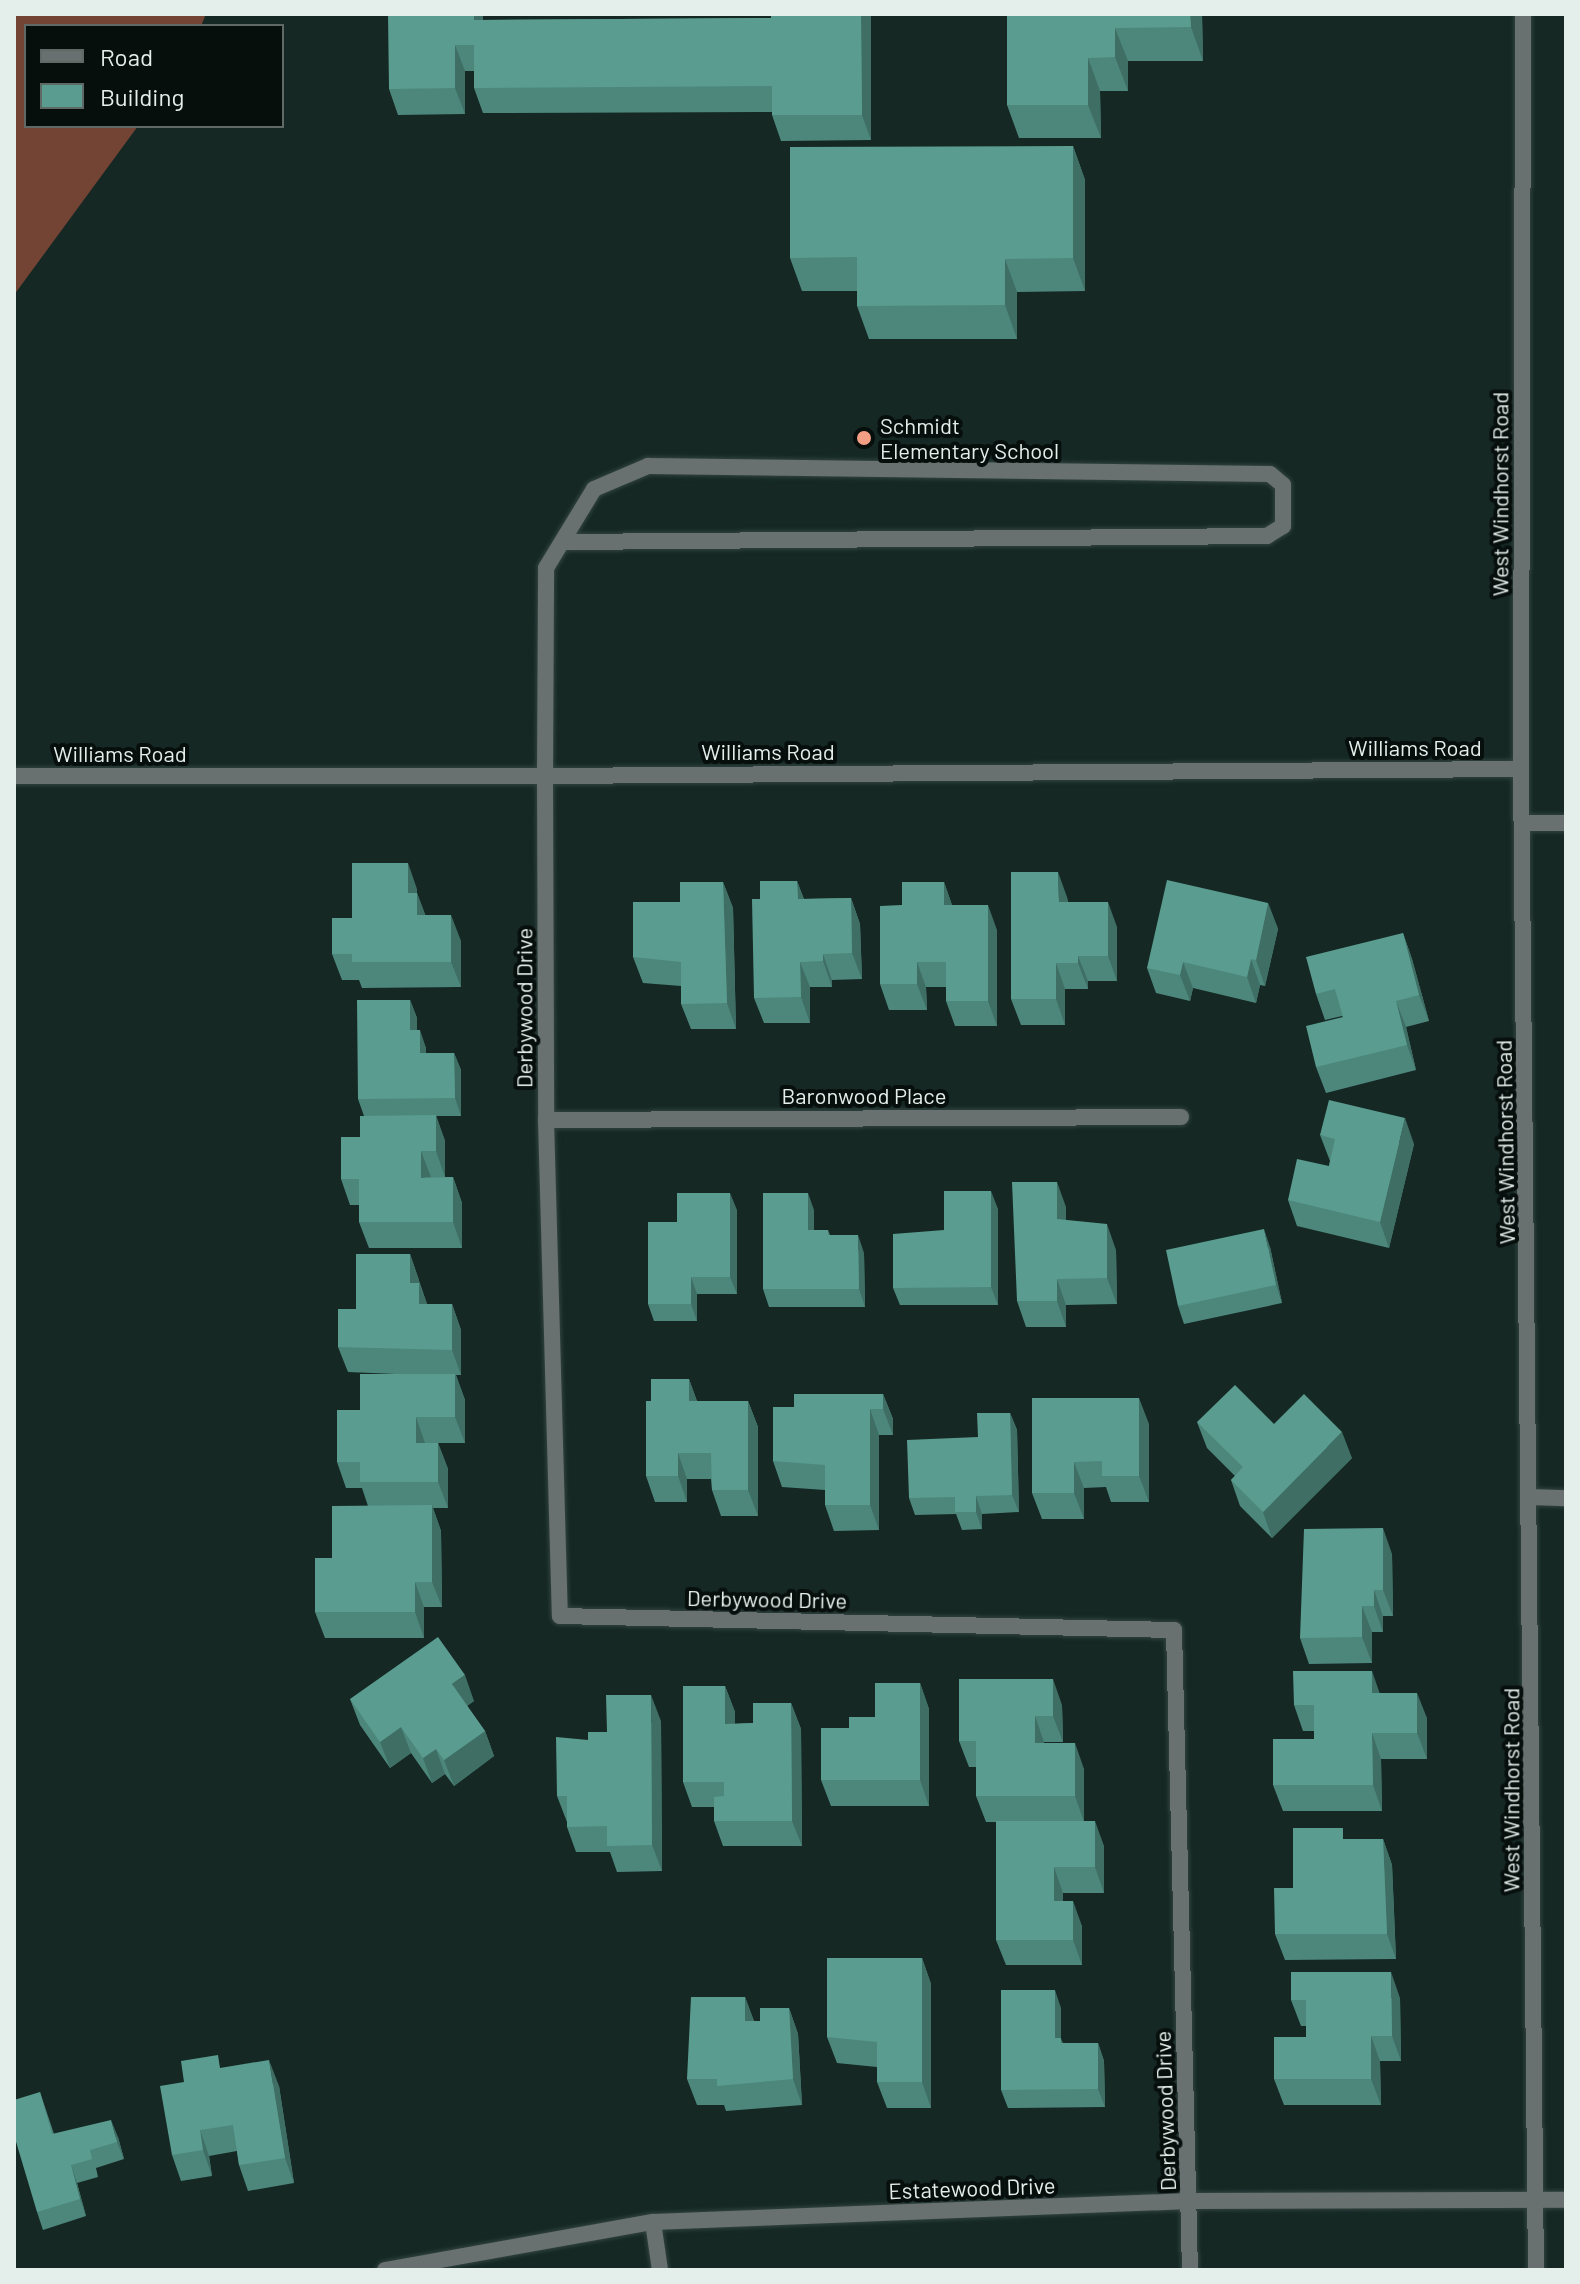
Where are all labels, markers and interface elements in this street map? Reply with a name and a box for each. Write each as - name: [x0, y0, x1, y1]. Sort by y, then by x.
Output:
- legend: [24, 24, 284, 128]
- text: Road: [100, 42, 153, 71]
- text: Building: [100, 82, 184, 111]
- street label: West Windhorst Road: [1487, 392, 1513, 596]
- place label: Schmidt Elementary School: [880, 412, 1059, 464]
- marker: Schmidt Elementary School: [855, 429, 873, 447]
- street label: Williams Road: [1348, 735, 1482, 761]
- street label: Williams Road: [701, 739, 835, 765]
- street label: Williams Road: [53, 741, 187, 767]
- street label: Derbywood Drive: [511, 928, 537, 1088]
- street label: West Windhorst Road: [1490, 1039, 1520, 1245]
- street label: Baronwood Place: [782, 1083, 946, 1109]
- street label: Derbywood Drive: [687, 1584, 847, 1614]
- street label: West Windhorst Road: [1498, 1688, 1524, 1892]
- street label: Derbywood Drive: [1149, 2030, 1181, 2192]
- street label: Estatewood Drive: [888, 2172, 1056, 2204]

